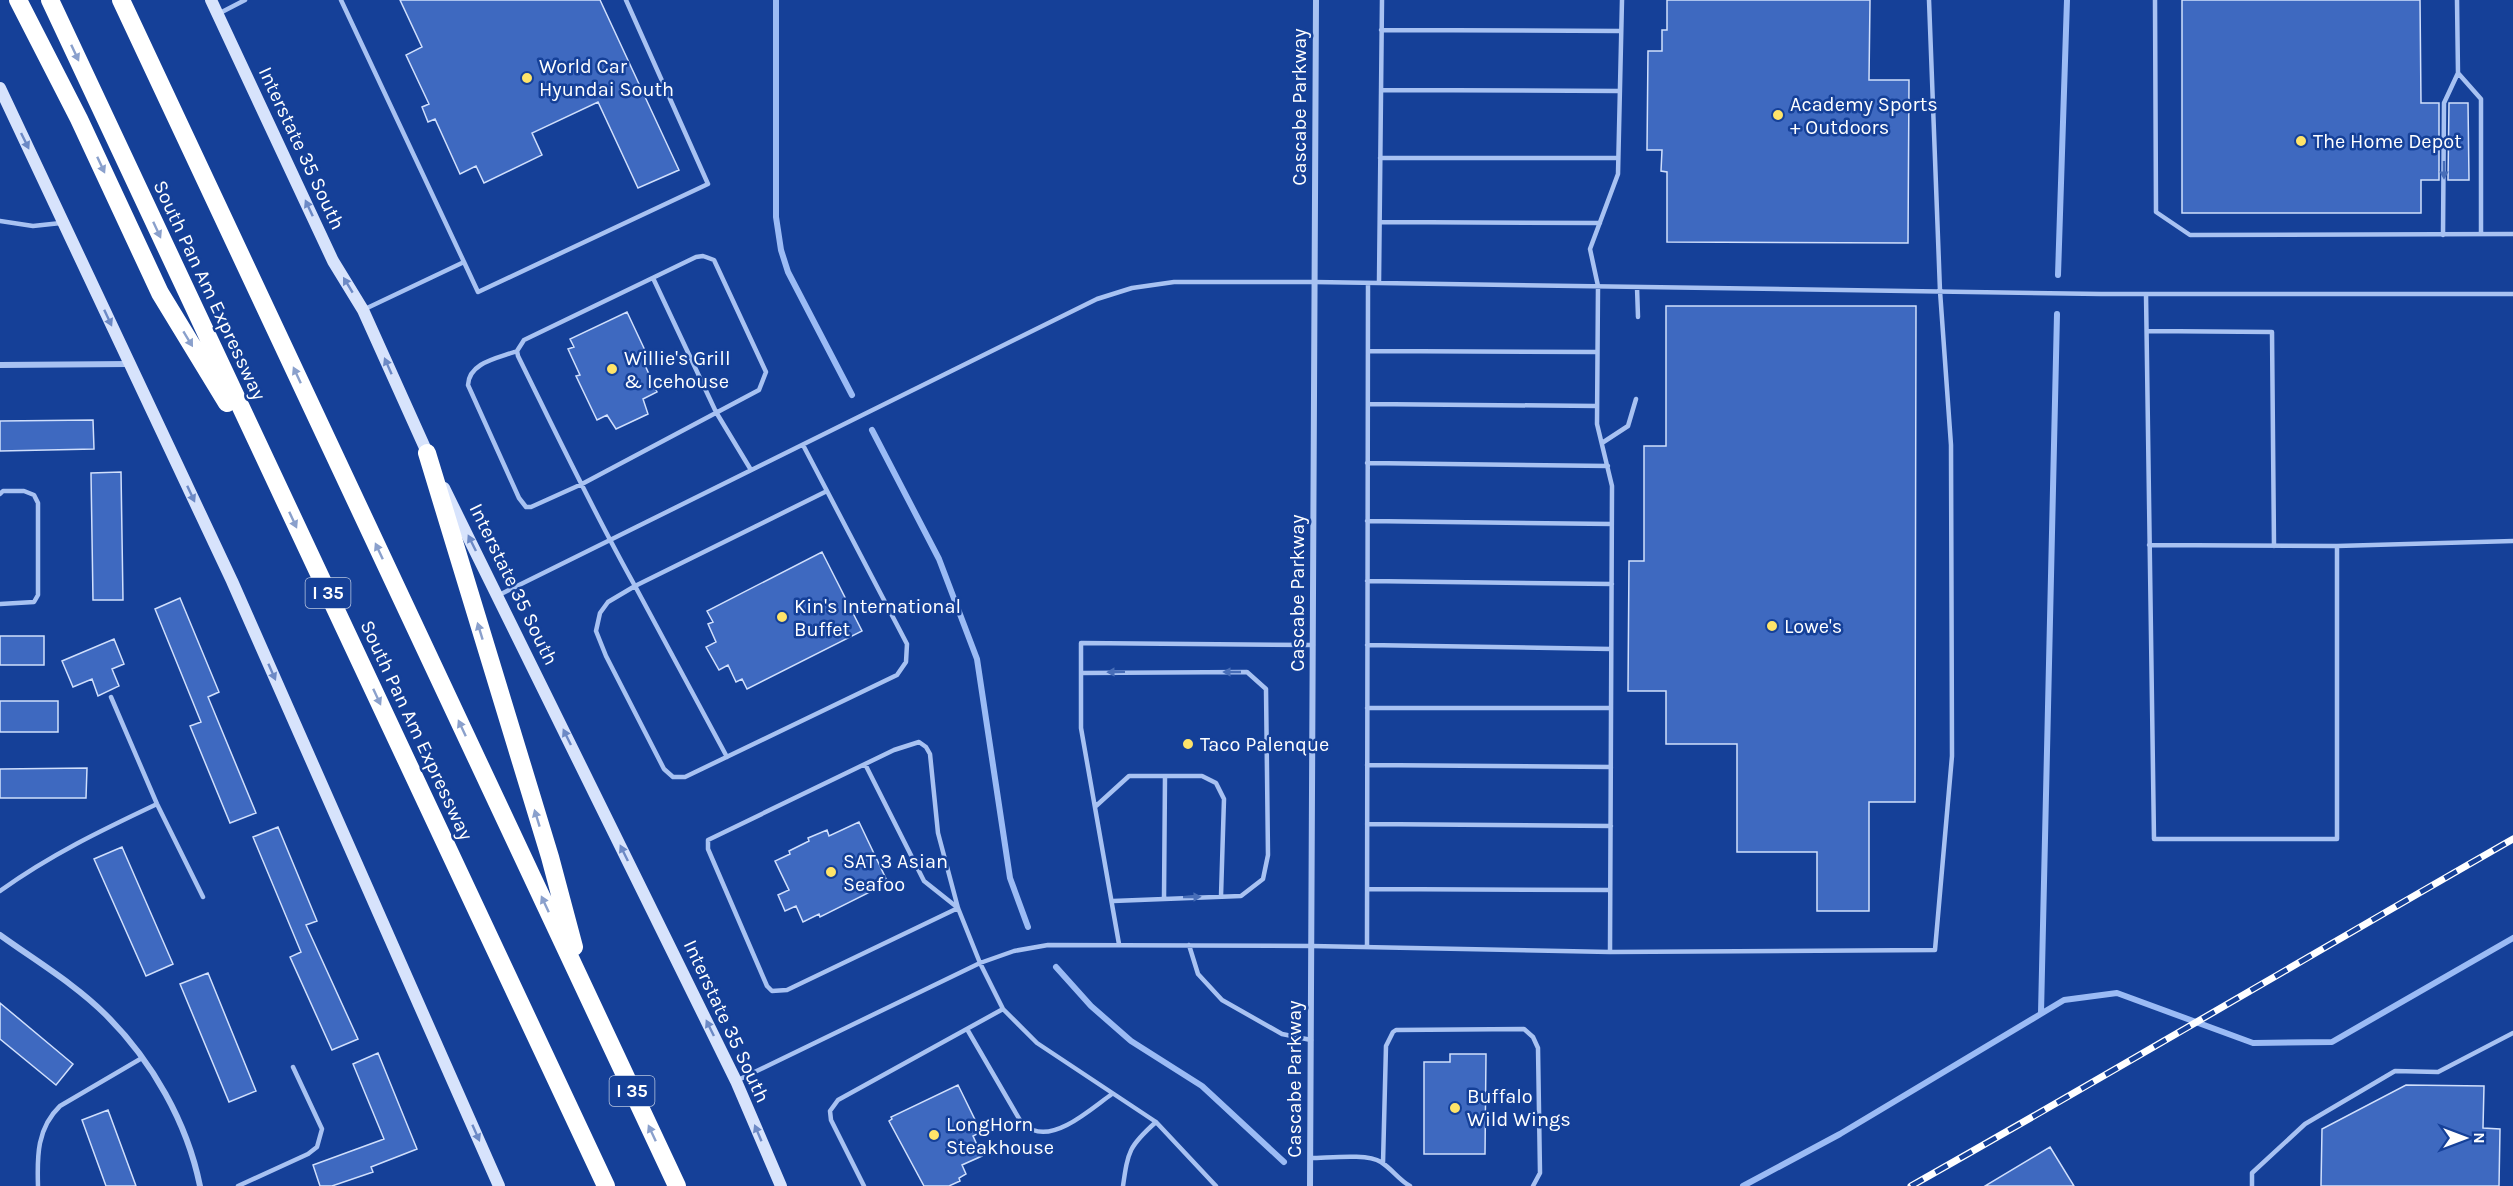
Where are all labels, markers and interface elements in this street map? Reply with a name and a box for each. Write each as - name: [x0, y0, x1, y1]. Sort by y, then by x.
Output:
- street label: Cascabe Parkway: [1288, 28, 1311, 186]
- one-way arrow: [70, 44, 80, 62]
- place label: World Car Hyundai South: [539, 55, 674, 101]
- street label: Interstate 35 South: [254, 63, 349, 233]
- marker: World Car Hyundai South: [520, 71, 534, 85]
- place label: Academy Sports + Outdoors: [1790, 93, 1938, 139]
- marker: Academy Sports + Outdoors: [1771, 108, 1785, 122]
- place label: The Home Depot: [2313, 130, 2462, 153]
- one-way arrow: [21, 133, 30, 150]
- marker: The Home Depot: [2294, 134, 2308, 148]
- one-way arrow: [96, 156, 105, 173]
- one-way arrow: [2439, 161, 2449, 180]
- street label: South Pan Am Expressway: [148, 177, 271, 404]
- one-way arrow: [304, 199, 313, 216]
- one-way arrow: [153, 221, 162, 238]
- one-way arrow: [343, 277, 354, 293]
- one-way arrow: [103, 309, 113, 327]
- one-way arrow: [183, 331, 194, 347]
- place label: Willie's Grill & Icehouse: [624, 347, 731, 393]
- one-way arrow: [384, 358, 393, 375]
- marker: Willie's Grill & Icehouse: [605, 362, 619, 376]
- one-way arrow: [292, 366, 301, 383]
- one-way arrow: [187, 486, 196, 503]
- street label: Interstate 35 South: [464, 500, 563, 669]
- one-way arrow: [289, 512, 298, 529]
- street label: Cascabe Parkway: [1286, 514, 1309, 672]
- one-way arrow: [467, 534, 476, 551]
- one-way arrow: [375, 543, 384, 560]
- road number: I 35: [306, 578, 350, 608]
- place label: Kin's International Buffet: [794, 595, 961, 641]
- marker: Kin's International Buffet: [775, 610, 789, 624]
- place label: Lowe's: [1784, 615, 1842, 638]
- street label: South Pan Am Expressway: [355, 617, 478, 844]
- marker: Lowe's: [1765, 619, 1779, 633]
- one-way arrow: [475, 622, 484, 640]
- one-way arrow: [268, 663, 277, 680]
- one-way arrow: [1107, 667, 1126, 677]
- one-way arrow: [1222, 667, 1241, 677]
- one-way arrow: [372, 688, 381, 705]
- one-way arrow: [458, 719, 467, 736]
- one-way arrow: [563, 728, 572, 745]
- place label: Taco Palenque: [1200, 733, 1329, 756]
- marker: Taco Palenque: [1181, 737, 1195, 751]
- one-way arrow: [532, 809, 542, 827]
- one-way arrow: [620, 844, 630, 862]
- place label: SAT 3 Asian Seafoo: [843, 850, 948, 896]
- marker: SAT 3 Asian Seafoo: [824, 865, 838, 879]
- one-way arrow: [1183, 892, 1202, 902]
- one-way arrow: [540, 896, 549, 913]
- street label: Interstate 35 South: [679, 936, 774, 1106]
- street label: Cascabe Parkway: [1283, 1000, 1306, 1158]
- one-way arrow: [706, 1020, 715, 1037]
- road number: I 35: [610, 1076, 654, 1106]
- place label: Buffalo Wild Wings: [1467, 1085, 1571, 1131]
- marker: Buffalo Wild Wings: [1448, 1101, 1462, 1115]
- north arrow: [2435, 1108, 2495, 1168]
- place label: LongHorn Steakhouse: [946, 1113, 1054, 1159]
- one-way arrow: [646, 1124, 656, 1142]
- one-way arrow: [471, 1125, 481, 1143]
- one-way arrow: [754, 1125, 763, 1142]
- marker: LongHorn Steakhouse: [927, 1128, 941, 1142]
- text: N: [2470, 1132, 2489, 1144]

